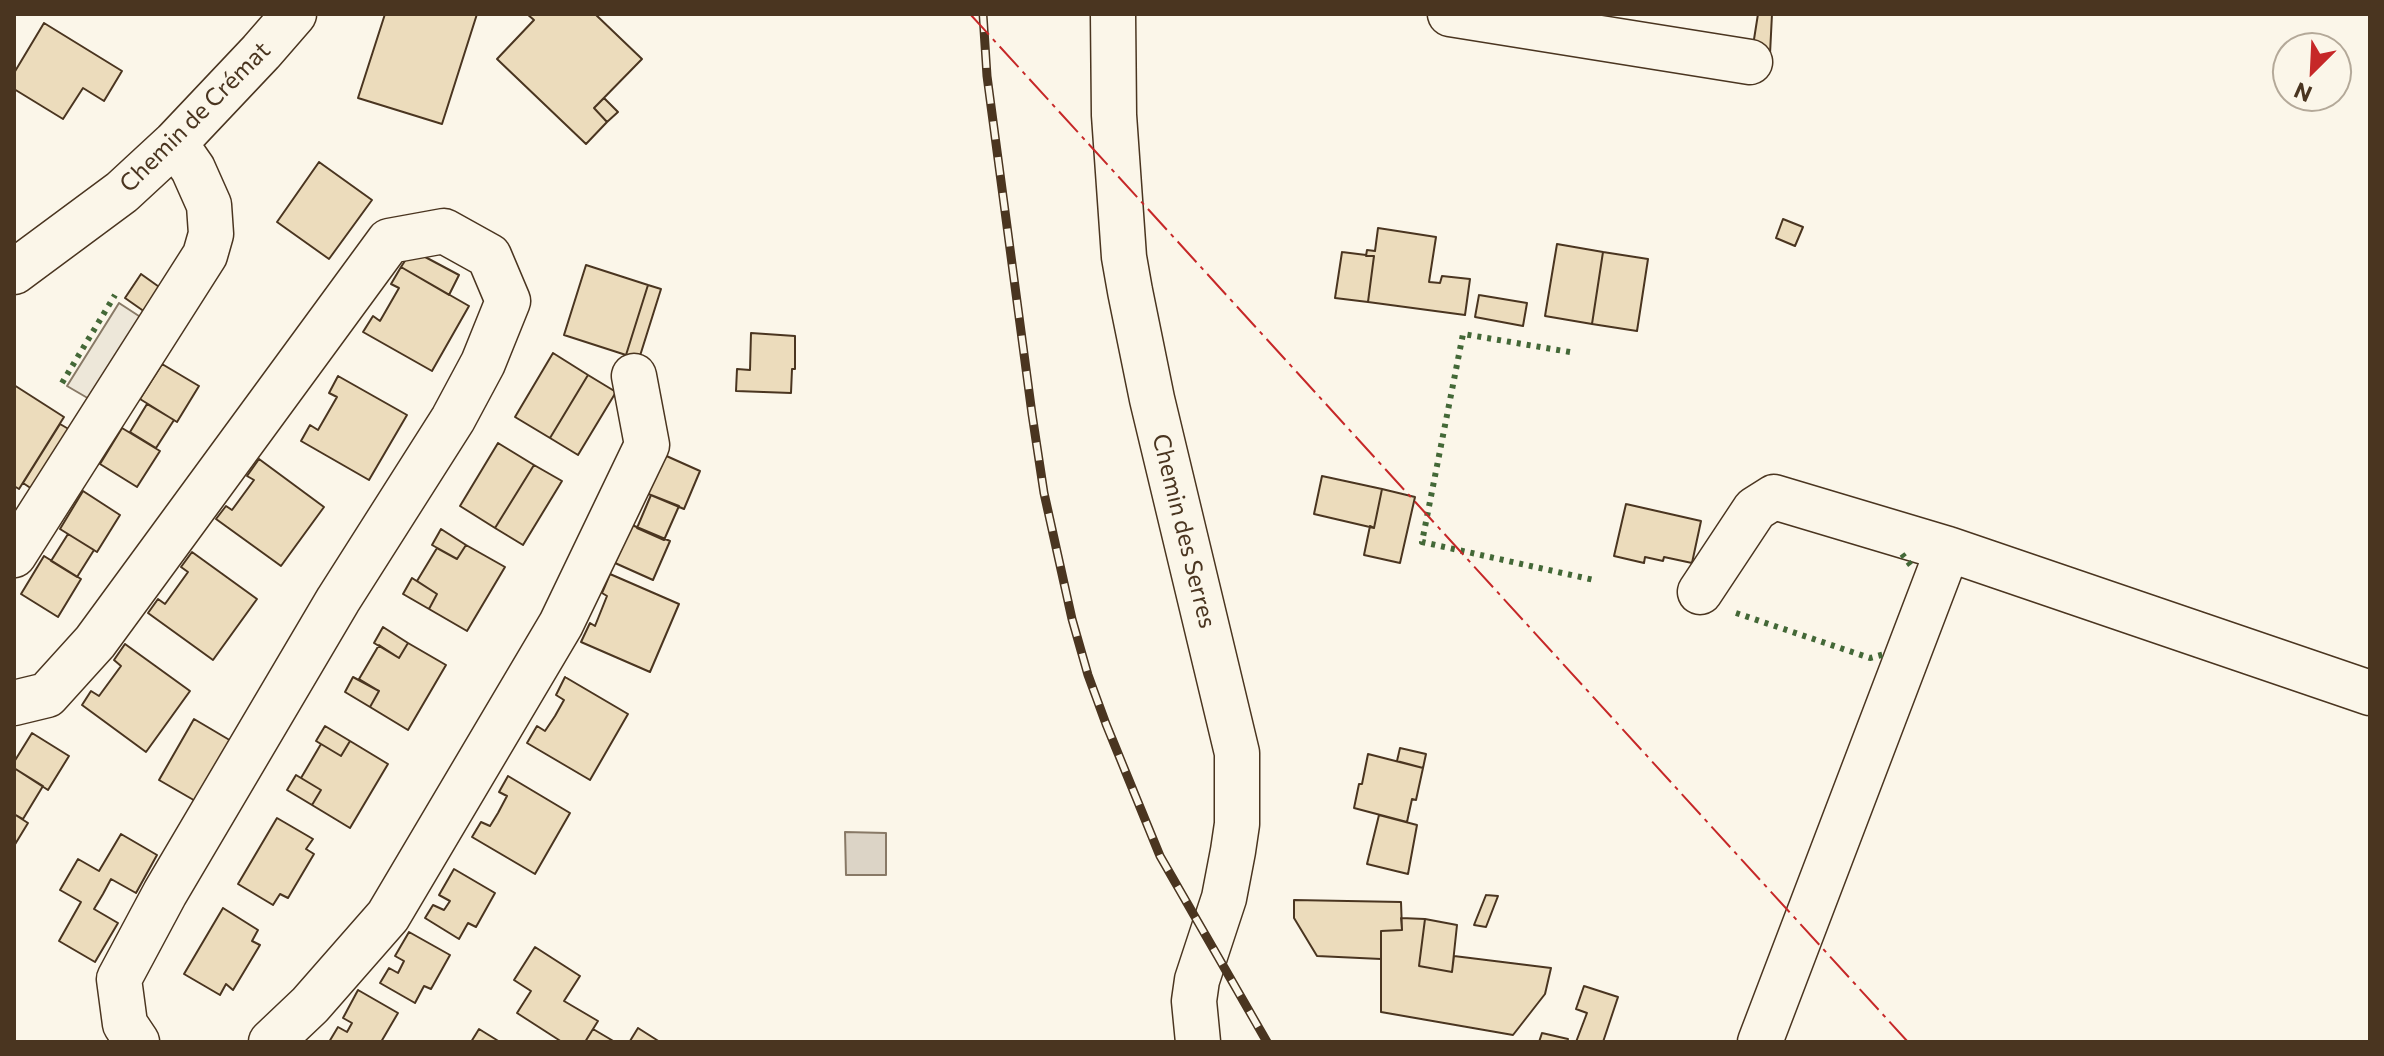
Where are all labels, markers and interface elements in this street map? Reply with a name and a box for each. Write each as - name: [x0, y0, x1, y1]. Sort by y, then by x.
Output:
- north arrow: [2272, 32, 2352, 112]
- street label: Chemin de Crémat: [114, 36, 276, 198]
- text: N: [2290, 77, 2316, 108]
- street label: Chemin des Serres: [1146, 431, 1222, 631]

